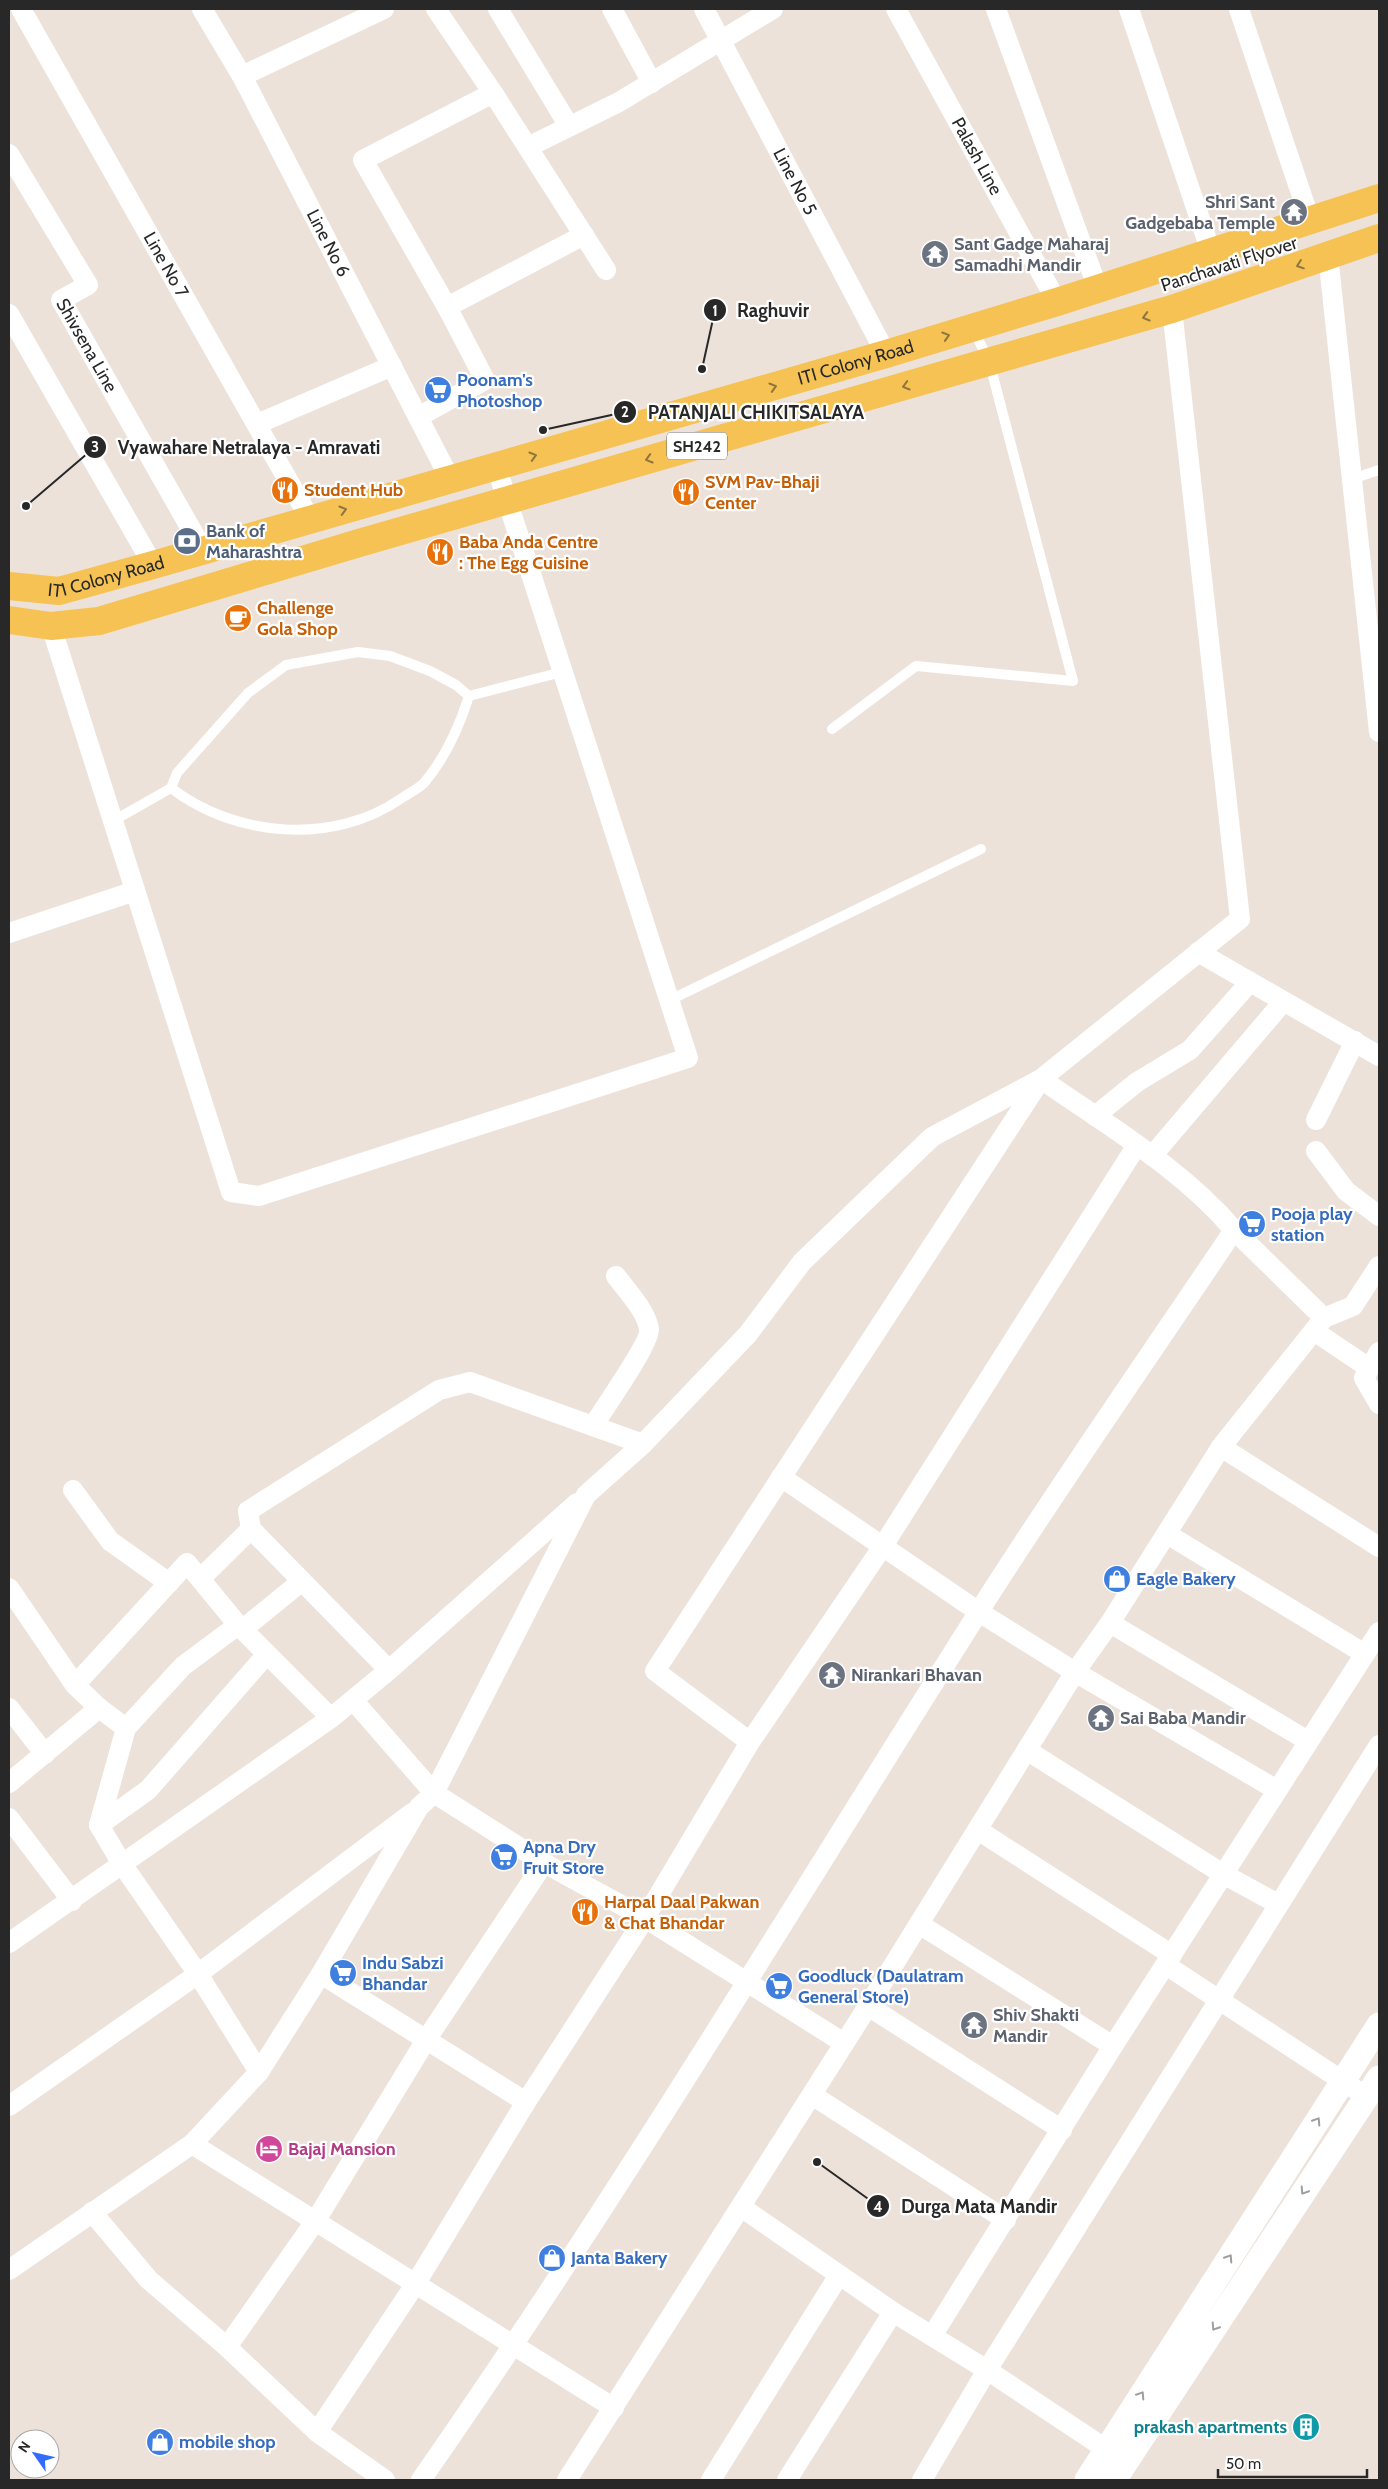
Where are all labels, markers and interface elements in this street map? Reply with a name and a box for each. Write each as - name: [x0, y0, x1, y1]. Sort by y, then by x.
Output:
- street label: Palash Line: [947, 114, 1007, 199]
- street label: Line No 5: [768, 144, 822, 219]
- place label: Shri Sant Gadgebaba Temple: [1125, 191, 1275, 234]
- temple icon: Shri Sant Gadgebaba Temple: [1279, 197, 1309, 227]
- street label: Line No 6: [302, 206, 355, 280]
- street label: Line No 7: [139, 228, 193, 301]
- street label: Panchavati Flyover: [1158, 232, 1300, 296]
- place label: Sant Gadge Maharaj Samadhi Mandir: [954, 233, 1109, 276]
- temple icon: Sant Gadge Maharaj Samadhi Mandir: [920, 239, 950, 269]
- one-way arrow: [1296, 259, 1305, 269]
- callout: Raghuvir: [703, 293, 819, 327]
- street label: Shivsena Line: [51, 295, 122, 396]
- text: Raghuvir: [737, 299, 810, 322]
- text: 1: [712, 302, 718, 320]
- one-way arrow: [1142, 311, 1151, 322]
- one-way arrow: [941, 332, 950, 342]
- street label: ITI Colony Road: [795, 335, 916, 390]
- place label: Poonam's Photoshop: [457, 369, 542, 412]
- supermarket icon: Poonam's Photoshop: [423, 375, 453, 405]
- one-way arrow: [901, 380, 910, 391]
- one-way arrow: [769, 382, 777, 392]
- callout: PATANJALI CHIKITSALAYA: [612, 395, 874, 429]
- text: PATANJALI CHIKITSALAYA: [648, 401, 864, 424]
- text: 2: [621, 403, 629, 421]
- callout: Vyawahare Netralaya - Amravati: [83, 430, 390, 464]
- road number: SH242: [667, 432, 727, 460]
- text: Vyawahare Netralaya - Amravati: [118, 436, 380, 459]
- text: 3: [91, 438, 99, 456]
- one-way arrow: [528, 451, 537, 461]
- one-way arrow: [645, 454, 653, 464]
- place label: SVM Pav-Bhaji Center: [705, 471, 820, 514]
- restaurant icon: Student Hub: [270, 475, 300, 505]
- restaurant icon: SVM Pav-Bhaji Center: [671, 477, 701, 507]
- place label: Student Hub: [304, 479, 403, 501]
- one-way arrow: [339, 505, 348, 516]
- place label: Bank of Maharashtra: [206, 520, 302, 563]
- bank icon: Bank of Maharashtra: [172, 526, 202, 556]
- place label: Baba Anda Centre : The Egg Cuisine: [459, 531, 598, 574]
- restaurant icon: Baba Anda Centre : The Egg Cuisine: [425, 537, 455, 567]
- street label: ITI Colony Road: [47, 551, 167, 602]
- place label: Challenge Gola Shop: [257, 597, 338, 640]
- cafe icon: Challenge Gola Shop: [223, 603, 253, 633]
- place label: Pooja play station: [1271, 1203, 1353, 1246]
- supermarket icon: Pooja play station: [1237, 1209, 1267, 1239]
- shop icon: Eagle Bakery: [1102, 1564, 1132, 1594]
- place label: Eagle Bakery: [1136, 1568, 1236, 1590]
- temple icon: Nirankari Bhavan: [817, 1660, 847, 1690]
- place label: Nirankari Bhavan: [851, 1664, 982, 1686]
- temple icon: Sai Baba Mandir: [1086, 1703, 1116, 1733]
- place label: Sai Baba Mandir: [1120, 1707, 1246, 1729]
- place label: Apna Dry Fruit Store: [523, 1836, 604, 1879]
- supermarket icon: Apna Dry Fruit Store: [489, 1842, 519, 1872]
- place label: Harpal Daal Pakwan & Chat Bhandar: [604, 1891, 760, 1934]
- restaurant icon: Harpal Daal Pakwan & Chat Bhandar: [570, 1897, 600, 1927]
- place label: Indu Sabzi Bhandar: [362, 1952, 444, 1995]
- supermarket icon: Indu Sabzi Bhandar: [328, 1958, 358, 1988]
- place label: Goodluck (Daulatram General Store): [798, 1965, 964, 2008]
- supermarket icon: Goodluck (Daulatram General Store): [764, 1971, 794, 2001]
- place label: Shiv Shakti Mandir: [993, 2004, 1079, 2047]
- temple icon: Shiv Shakti Mandir: [959, 2010, 989, 2040]
- one-way arrow: [1310, 2117, 1320, 2126]
- hotel icon: Bajaj Mansion: [254, 2134, 284, 2164]
- place label: Bajaj Mansion: [288, 2138, 396, 2160]
- one-way arrow: [1301, 2186, 1310, 2195]
- callout: Durga Mata Mandir: [866, 2189, 1067, 2223]
- text: Durga Mata Mandir: [901, 2195, 1058, 2218]
- text: 4: [873, 2198, 883, 2216]
- shop icon: Janta Bakery: [537, 2243, 567, 2273]
- place label: Janta Bakery: [570, 2247, 668, 2269]
- one-way arrow: [1223, 2254, 1232, 2263]
- one-way arrow: [1212, 2321, 1221, 2331]
- one-way arrow: [1135, 2391, 1145, 2400]
- building icon: prakash apartments: [1291, 2412, 1321, 2442]
- place label: prakash apartments: [1134, 2416, 1287, 2438]
- shop icon: mobile shop: [145, 2427, 175, 2457]
- north arrow: [10, 2429, 60, 2479]
- place label: mobile shop: [179, 2431, 276, 2453]
- text: N: [14, 2438, 34, 2456]
- scale bar: [1218, 2446, 1367, 2478]
- text: 50 m: [1226, 2455, 1261, 2473]

